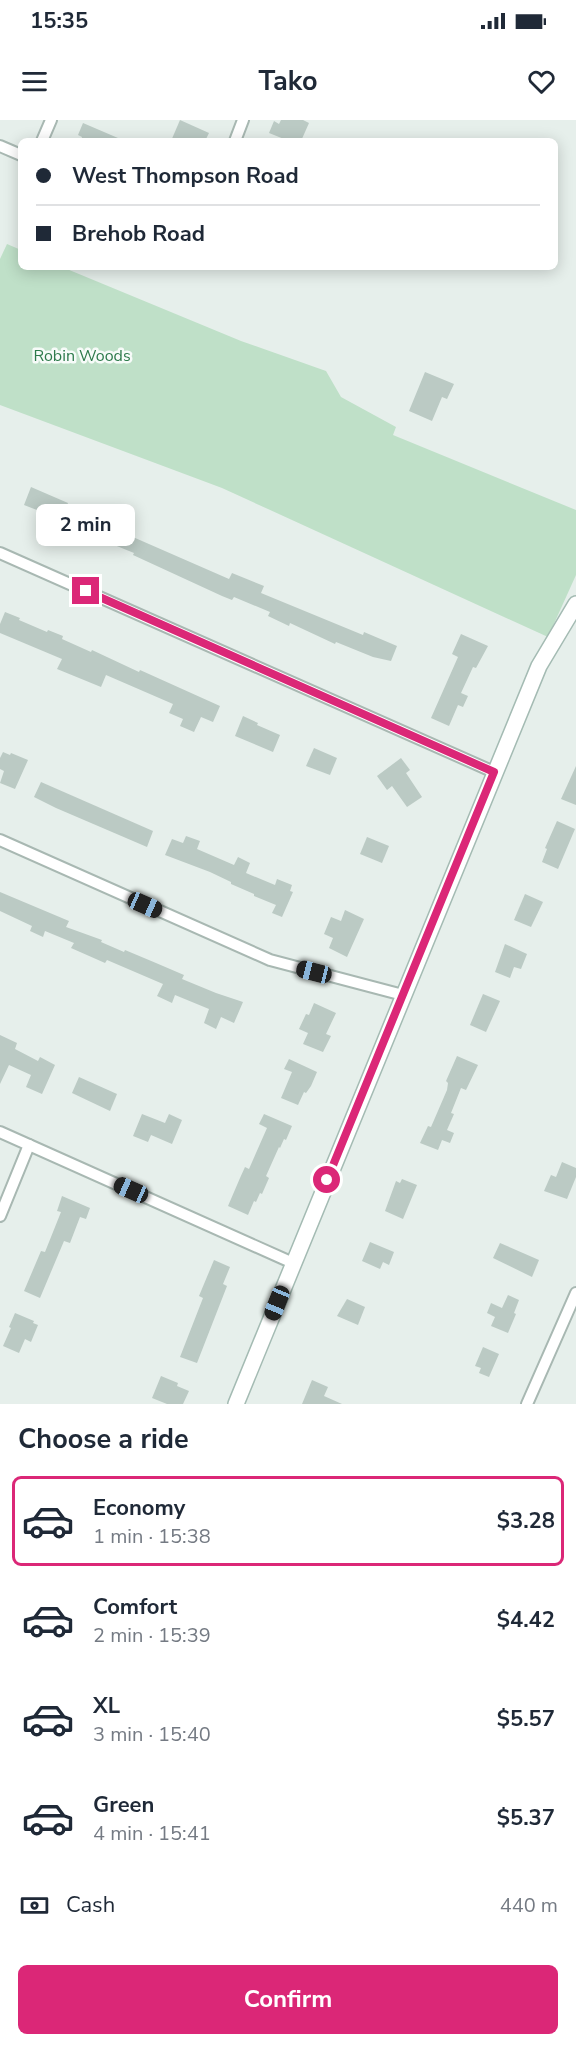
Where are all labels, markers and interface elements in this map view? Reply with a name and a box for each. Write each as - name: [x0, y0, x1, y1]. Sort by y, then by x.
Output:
- text: 15:35: [30, 6, 88, 36]
- text: Tako: [258, 63, 318, 100]
- icon: menu: [18, 65, 51, 98]
- icon: heart: [525, 65, 558, 98]
- text: West Thompson Road: [72, 161, 299, 191]
- text: Brehob Road: [72, 219, 205, 249]
- park label: Robin Woods: [33, 345, 131, 367]
- callout: 2 min: [36, 504, 136, 546]
- text: 2 min: [60, 511, 111, 538]
- route end: [72, 577, 99, 604]
- car: [125, 889, 165, 921]
- car: [294, 959, 334, 985]
- route start: [313, 1166, 340, 1193]
- car: [111, 1174, 151, 1206]
- car: [262, 1283, 292, 1323]
- text: Choose a ride: [18, 1421, 189, 1458]
- text: Economy: [93, 1493, 185, 1523]
- icon: car: [21, 1494, 75, 1548]
- text: $3.28: [497, 1506, 555, 1536]
- text: 1 min · 15:38: [93, 1523, 211, 1550]
- text: Comfort: [93, 1592, 177, 1622]
- icon: car: [21, 1593, 75, 1647]
- text: $4.42: [497, 1605, 555, 1635]
- text: 2 min · 15:39: [93, 1622, 211, 1649]
- text: XL: [93, 1691, 120, 1721]
- icon: car: [21, 1692, 75, 1746]
- text: $5.57: [497, 1704, 555, 1734]
- text: 3 min · 15:40: [93, 1721, 211, 1748]
- text: Green: [93, 1790, 154, 1820]
- icon: car: [21, 1791, 75, 1845]
- text: $5.37: [497, 1803, 555, 1833]
- text: 4 min · 15:41: [93, 1820, 211, 1847]
- icon: cash: [18, 1889, 51, 1922]
- text: Cash: [66, 1890, 115, 1920]
- text: 440 m: [500, 1892, 558, 1919]
- button: Confirm: [18, 1965, 558, 2034]

